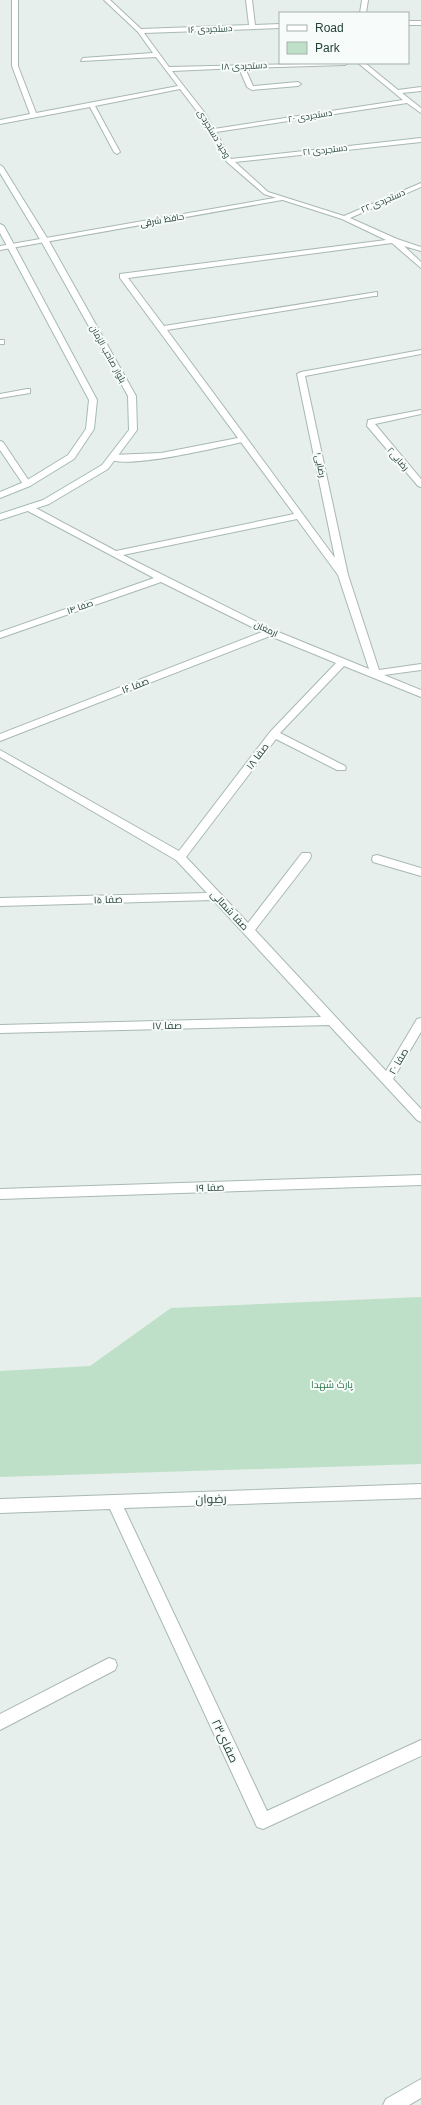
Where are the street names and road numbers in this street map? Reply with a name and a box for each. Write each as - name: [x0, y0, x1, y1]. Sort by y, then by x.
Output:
- street label: دستجردی ۱۶: [188, 23, 232, 35]
- street label: دستجردی ۱۸: [221, 60, 267, 72]
- street label: وحید دستجردی: [196, 108, 232, 160]
- street label: دستجردی ۲۰: [287, 108, 333, 124]
- street label: دستجردی ۲۱: [302, 143, 348, 157]
- street label: دستجردی ۲۲: [359, 187, 407, 215]
- street label: حافظ شرقی: [139, 211, 185, 229]
- street label: بلوار صاحب الزمان: [88, 323, 128, 385]
- street label: رضایی۲: [385, 445, 411, 473]
- street label: رضایی۱: [312, 451, 328, 479]
- street label: صفا ۱۴: [66, 598, 94, 616]
- street label: ارمغان: [253, 619, 279, 639]
- street label: صفا ۱۶: [120, 675, 150, 696]
- street label: صفا ۱۸: [244, 741, 271, 771]
- street label: صفا شمالی: [208, 888, 251, 933]
- street label: صفا ۱۵: [93, 893, 123, 906]
- street label: صفا ۱۷: [152, 1020, 182, 1031]
- street label: صفا ۲۰: [387, 1046, 410, 1076]
- street label: صفا ۱۹: [196, 1182, 225, 1193]
- street label: رضوان: [195, 1491, 227, 1507]
- street label: صفای۲۳: [209, 1717, 241, 1765]

